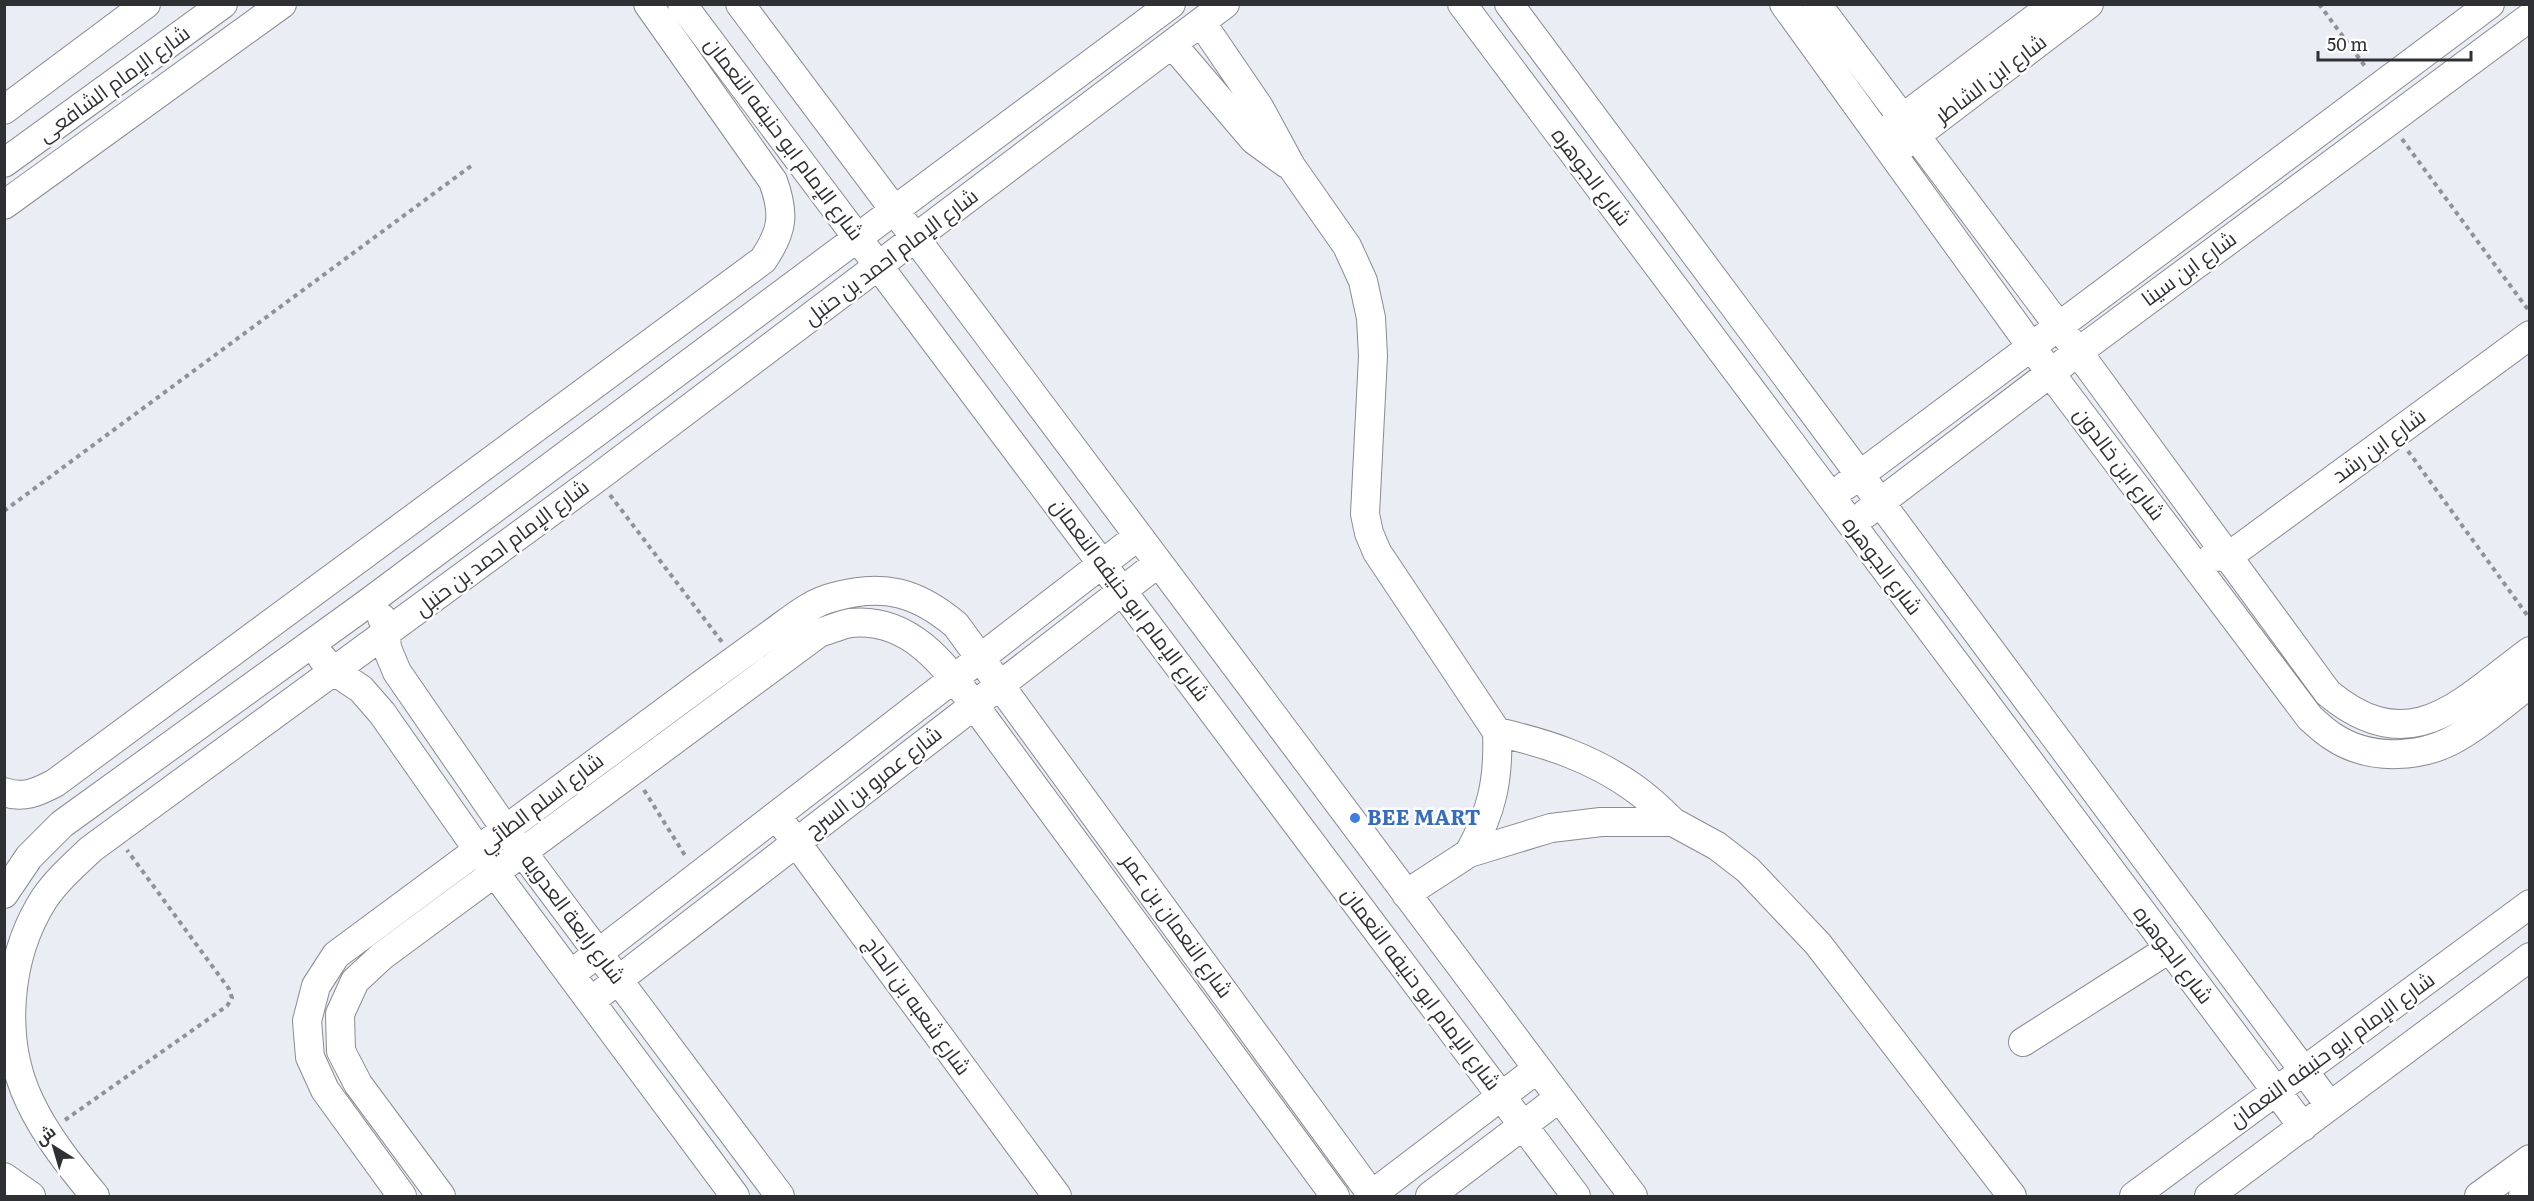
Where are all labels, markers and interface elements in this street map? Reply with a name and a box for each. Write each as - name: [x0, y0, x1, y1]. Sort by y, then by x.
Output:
- street label: شارع الإمام الشافعى: [30, 16, 196, 149]
- scale bar: [2318, 24, 2471, 62]
- street label: شارع ابن الشاطر: [1926, 25, 2052, 131]
- street label: شارع الإمام ابو حنيفه النعمان: [698, 29, 873, 246]
- text: 50 m: [2327, 30, 2368, 57]
- street label: شارع الجوهره: [1545, 120, 1640, 232]
- street label: شارع الإمام احمد بن حنبل: [796, 179, 984, 332]
- street label: شارع ابن سينا: [2134, 222, 2242, 313]
- street label: شارع ابن خالدون: [2067, 399, 2174, 526]
- street label: شارع ابن رشد: [2324, 399, 2431, 489]
- street label: شارع الإمام احمد بن حنبل: [407, 470, 595, 623]
- street label: شارع الإمام ابو حنيفه النعمان: [1044, 490, 1219, 707]
- street label: شارع الجوهره: [1836, 509, 1931, 621]
- street label: شارع عمرو بن السرح: [798, 717, 948, 844]
- street label: شارع اسلم الطائي: [470, 744, 610, 861]
- place label: BEE MART: [1367, 800, 1481, 831]
- marker: BEE MART: [1348, 811, 1362, 825]
- street label: شارع النعمان بن عمر: [1115, 845, 1242, 1004]
- street label: شارع رابعة العدويه: [515, 846, 634, 990]
- street label: شارع الإمام ابو حنيفه النعمان: [1335, 879, 1510, 1096]
- street label: شارع الجوهره: [2127, 898, 2222, 1010]
- street label: شارع شعبه بن الحاج: [857, 929, 980, 1081]
- street label: شارع الإمام ابو حنيفه النعمان: [2221, 963, 2440, 1134]
- north arrow: [24, 1117, 84, 1177]
- text: ش: [29, 1118, 60, 1150]

